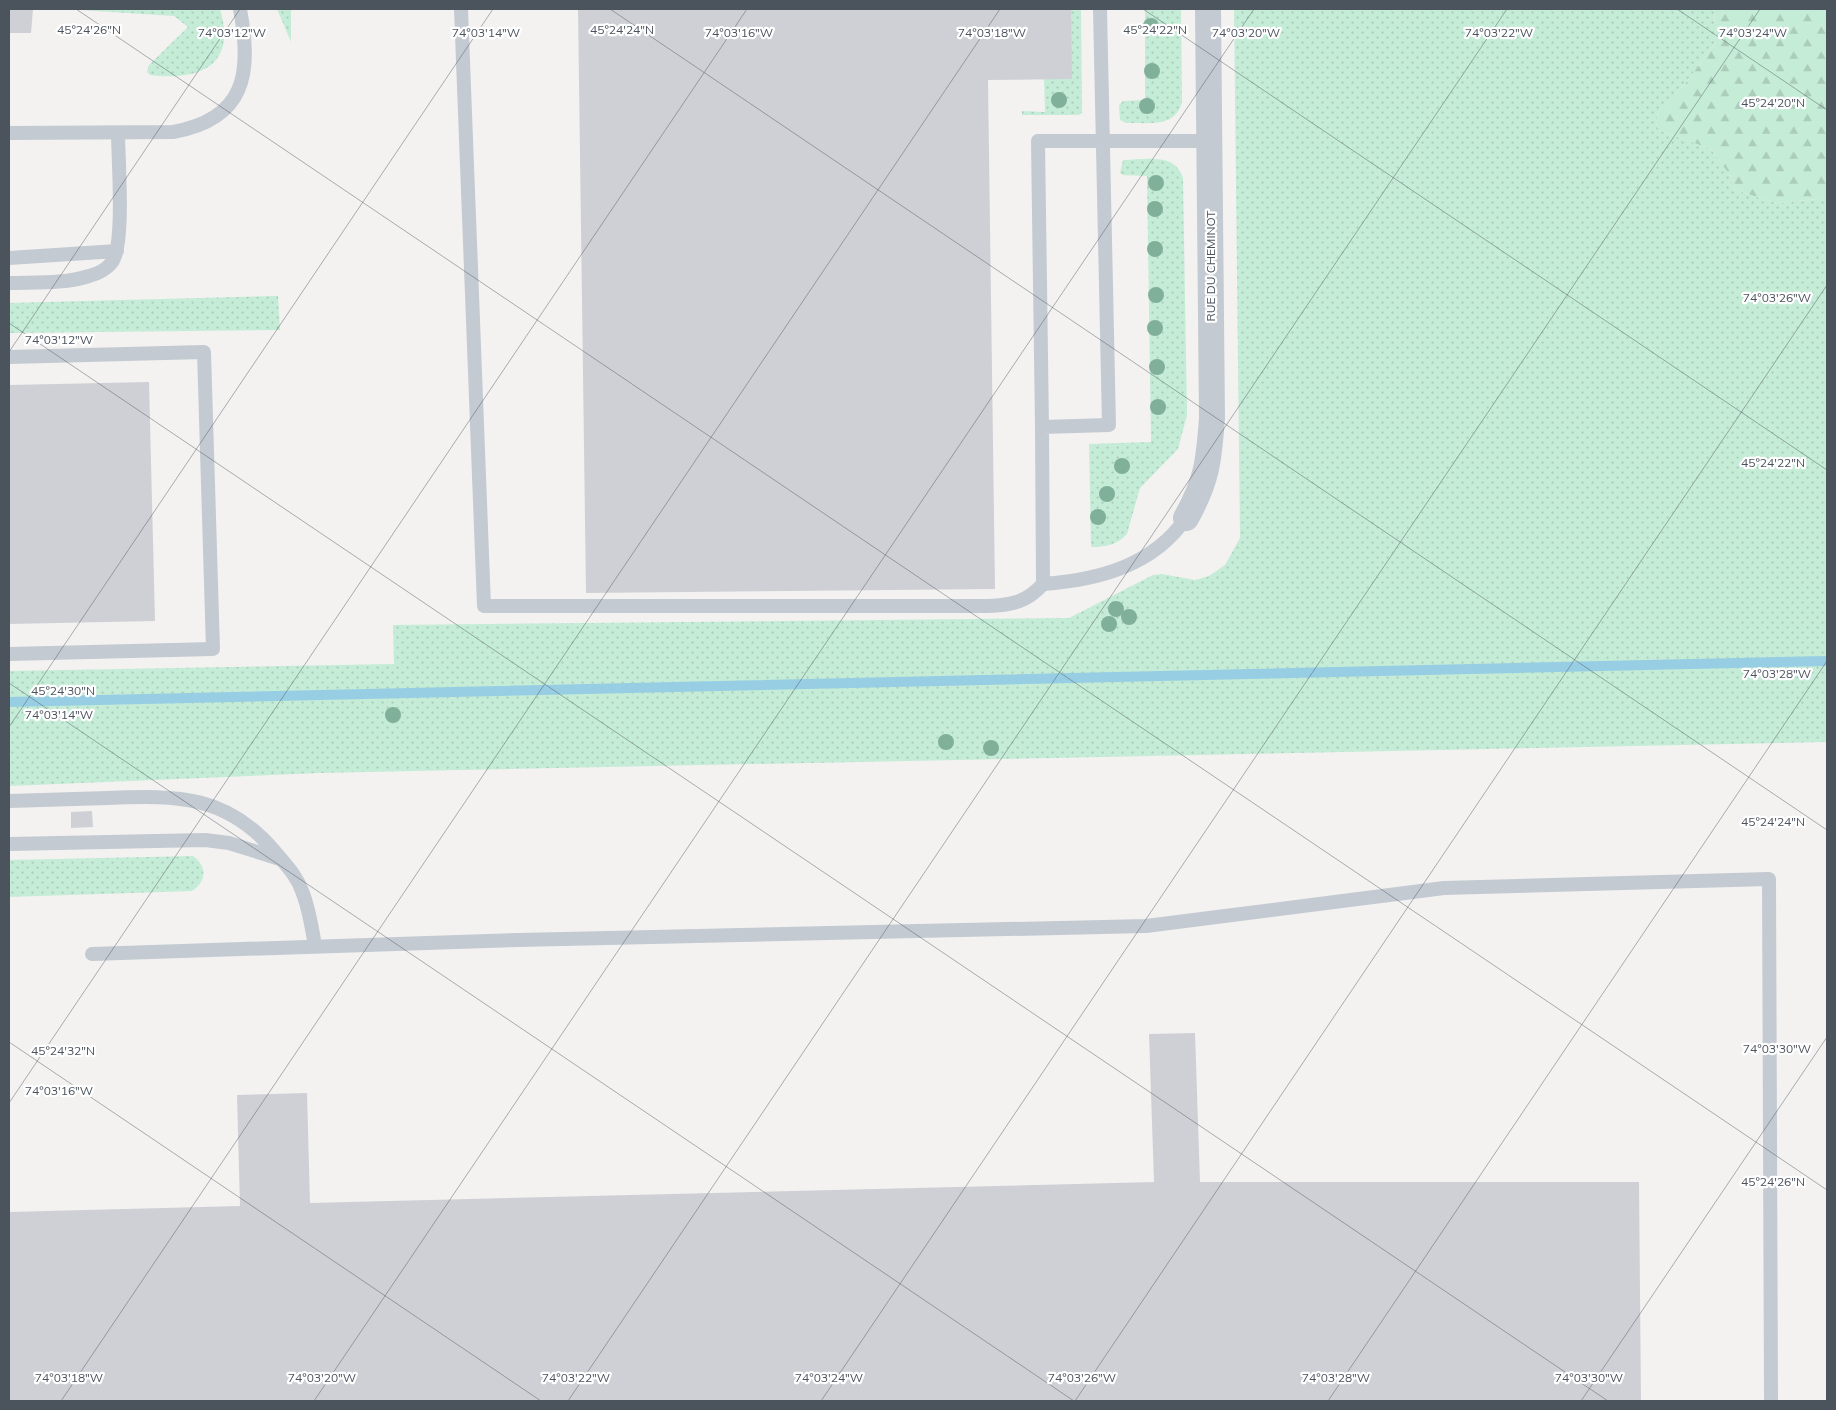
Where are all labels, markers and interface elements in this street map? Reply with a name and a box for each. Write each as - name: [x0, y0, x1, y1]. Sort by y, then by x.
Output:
- text: 45°24'26"N: [57, 22, 121, 37]
- text: 45°24'24"N: [590, 22, 654, 37]
- text: 45°24'22"N: [1123, 22, 1187, 37]
- text: 74°03'12"W: [198, 25, 266, 40]
- text: 74°03'14"W: [452, 25, 520, 40]
- text: 74°03'16"W: [705, 25, 773, 40]
- text: 74°03'18"W: [958, 25, 1026, 40]
- text: 74°03'20"W: [1212, 25, 1280, 40]
- text: 74°03'22"W: [1465, 25, 1533, 40]
- text: 74°03'24"W: [1719, 25, 1787, 40]
- text: 45°24'20"N: [1741, 95, 1805, 110]
- street label: RUE DU CHEMINOT: [1203, 210, 1218, 321]
- text: 74°03'26"W: [1743, 290, 1811, 305]
- text: 74°03'12"W: [25, 332, 93, 347]
- text: 45°24'22"N: [1741, 455, 1805, 470]
- text: 74°03'28"W: [1743, 666, 1811, 681]
- text: 45°24'30"N: [31, 683, 95, 698]
- text: 74°03'14"W: [25, 707, 93, 722]
- text: 45°24'24"N: [1741, 814, 1805, 829]
- text: 74°03'30"W: [1743, 1041, 1811, 1056]
- text: 45°24'32"N: [31, 1043, 95, 1058]
- text: 74°03'16"W: [25, 1083, 93, 1098]
- text: 45°24'26"N: [1741, 1174, 1805, 1189]
- text: 74°03'18"W: [35, 1370, 103, 1385]
- text: 74°03'20"W: [288, 1370, 356, 1385]
- text: 74°03'22"W: [542, 1370, 610, 1385]
- text: 74°03'24"W: [795, 1370, 863, 1385]
- text: 74°03'26"W: [1048, 1370, 1116, 1385]
- text: 74°03'28"W: [1302, 1370, 1370, 1385]
- text: 74°03'30"W: [1555, 1370, 1623, 1385]

